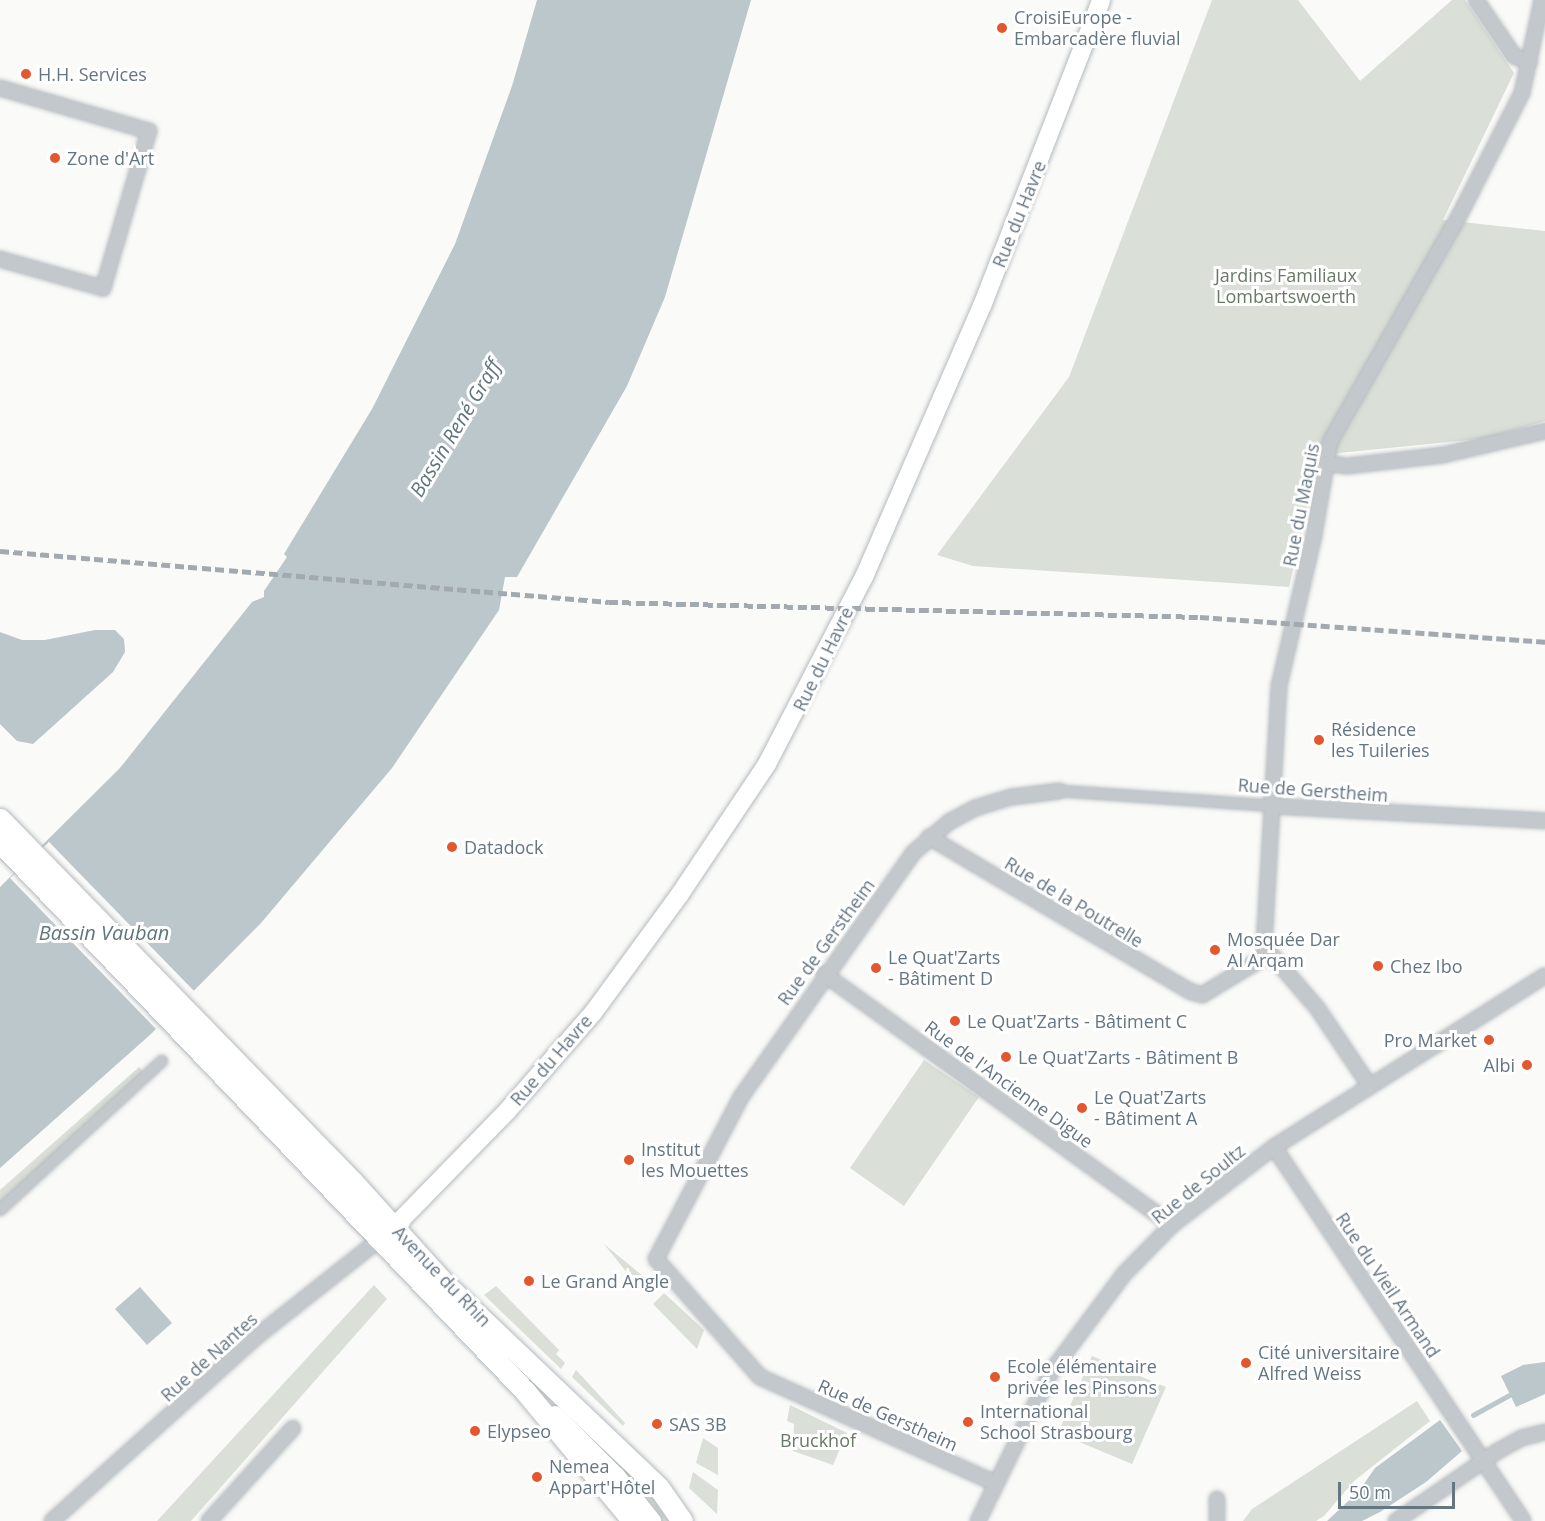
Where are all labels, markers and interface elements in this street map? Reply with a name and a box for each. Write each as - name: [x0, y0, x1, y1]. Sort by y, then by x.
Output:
- place label: CroisiEurope - Embarcadère fluvial: [1014, 7, 1181, 50]
- marker: CroisiEurope - Embarcadère fluvial: [995, 21, 1009, 35]
- place label: H.H. Services: [38, 63, 147, 85]
- marker: H.H. Services: [19, 67, 33, 81]
- place label: Zone d'Art: [67, 147, 154, 169]
- marker: Zone d'Art: [48, 151, 62, 165]
- street label: Rue du Havre: [988, 157, 1050, 271]
- park label: Jardins Familiaux Lombartswoerth: [1215, 265, 1357, 308]
- water label: Bassin René Graff: [405, 355, 505, 501]
- street label: Rue du Maquis: [1278, 442, 1324, 568]
- street label: Rue du Havre: [788, 603, 858, 715]
- place label: Résidence les Tuileries: [1331, 719, 1430, 762]
- marker: Résidence les Tuileries: [1312, 733, 1326, 747]
- street label: Rue de Gerstheim: [1237, 774, 1389, 806]
- place label: Datadock: [464, 836, 543, 858]
- marker: Datadock: [445, 840, 459, 854]
- street label: Rue de la Poutrelle: [1001, 852, 1147, 952]
- street label: Rue de Gerstheim: [773, 875, 879, 1009]
- water label: Bassin Vauban: [39, 920, 169, 944]
- place label: Mosquée Dar Al Arqam: [1227, 929, 1340, 972]
- marker: Mosquée Dar Al Arqam: [1208, 943, 1222, 957]
- place label: Le Quat'Zarts - Bâtiment D: [888, 947, 1000, 990]
- place label: Chez Ibo: [1390, 955, 1462, 977]
- marker: Chez Ibo: [1371, 959, 1385, 973]
- marker: Le Quat'Zarts - Bâtiment D: [869, 961, 883, 975]
- street label: Rue du Havre: [506, 1010, 596, 1110]
- place label: Le Quat'Zarts - Bâtiment C: [967, 1010, 1187, 1032]
- marker: Le Quat'Zarts - Bâtiment C: [948, 1014, 962, 1028]
- street label: Rue de l'Ancienne Digue: [921, 1016, 1097, 1152]
- place label: Pro Market: [1384, 1029, 1477, 1051]
- marker: Pro Market: [1482, 1033, 1496, 1047]
- place label: Le Quat'Zarts - Bâtiment B: [1018, 1046, 1238, 1068]
- marker: Le Quat'Zarts - Bâtiment B: [999, 1050, 1013, 1064]
- place label: Albi: [1484, 1054, 1515, 1076]
- marker: Albi: [1520, 1058, 1534, 1072]
- place label: Le Quat'Zarts - Bâtiment A: [1094, 1087, 1206, 1130]
- marker: Le Quat'Zarts - Bâtiment A: [1075, 1101, 1089, 1115]
- place label: Institut les Mouettes: [641, 1139, 749, 1182]
- street label: Rue de Soultz: [1147, 1140, 1249, 1228]
- marker: Institut les Mouettes: [622, 1153, 636, 1167]
- street label: Rue du Vieil Armand: [1331, 1208, 1445, 1362]
- street label: Avenue du Rhin: [388, 1221, 496, 1331]
- place label: Le Grand Angle: [541, 1270, 669, 1292]
- marker: Le Grand Angle: [522, 1274, 536, 1288]
- street label: Rue de Nantes: [156, 1308, 262, 1406]
- place label: Cité universitaire Alfred Weiss: [1258, 1342, 1400, 1384]
- place label: Ecole élémentaire privée les Pinsons: [1007, 1356, 1157, 1398]
- marker: Cité universitaire Alfred Weiss: [1239, 1356, 1253, 1370]
- marker: Ecole élémentaire privée les Pinsons: [988, 1370, 1002, 1384]
- street label: Rue de Gerstheim: [815, 1375, 961, 1455]
- place label: International School Strasbourg: [980, 1401, 1133, 1444]
- place label: SAS 3B: [669, 1413, 727, 1435]
- marker: International School Strasbourg: [961, 1415, 975, 1429]
- marker: SAS 3B: [650, 1417, 664, 1431]
- place label: Elypseo: [487, 1420, 551, 1442]
- marker: Elypseo: [468, 1424, 482, 1438]
- park label: Bruckhof: [780, 1429, 856, 1451]
- place label: Nemea Appart'Hôtel: [549, 1456, 655, 1498]
- marker: Nemea Appart'Hôtel: [530, 1470, 544, 1484]
- scale bar: [1341, 1470, 1458, 1508]
- text: 50 m: [1349, 1480, 1391, 1504]

